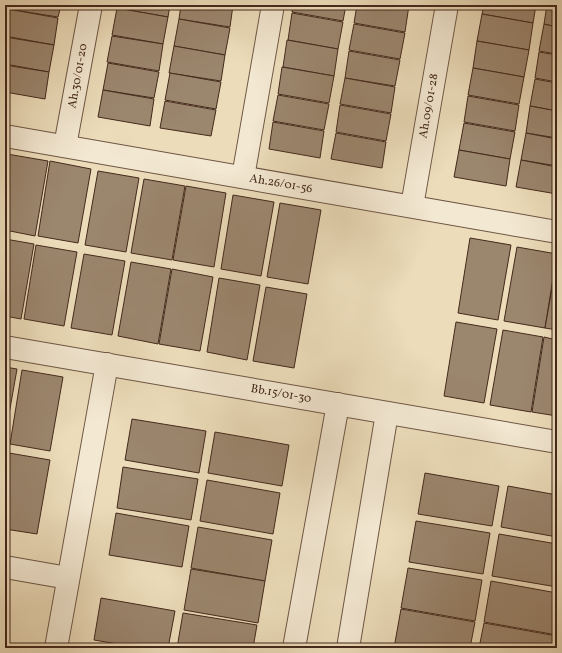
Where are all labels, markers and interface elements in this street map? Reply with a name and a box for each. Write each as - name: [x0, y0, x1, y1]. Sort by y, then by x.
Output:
- street label: Ah.30/01-20: [64, 42, 92, 110]
- street label: Ah.09/01-28: [415, 72, 443, 140]
- street label: Ah.26/01-56: [248, 171, 314, 197]
- street label: Bb.15/01-30: [249, 381, 313, 407]

